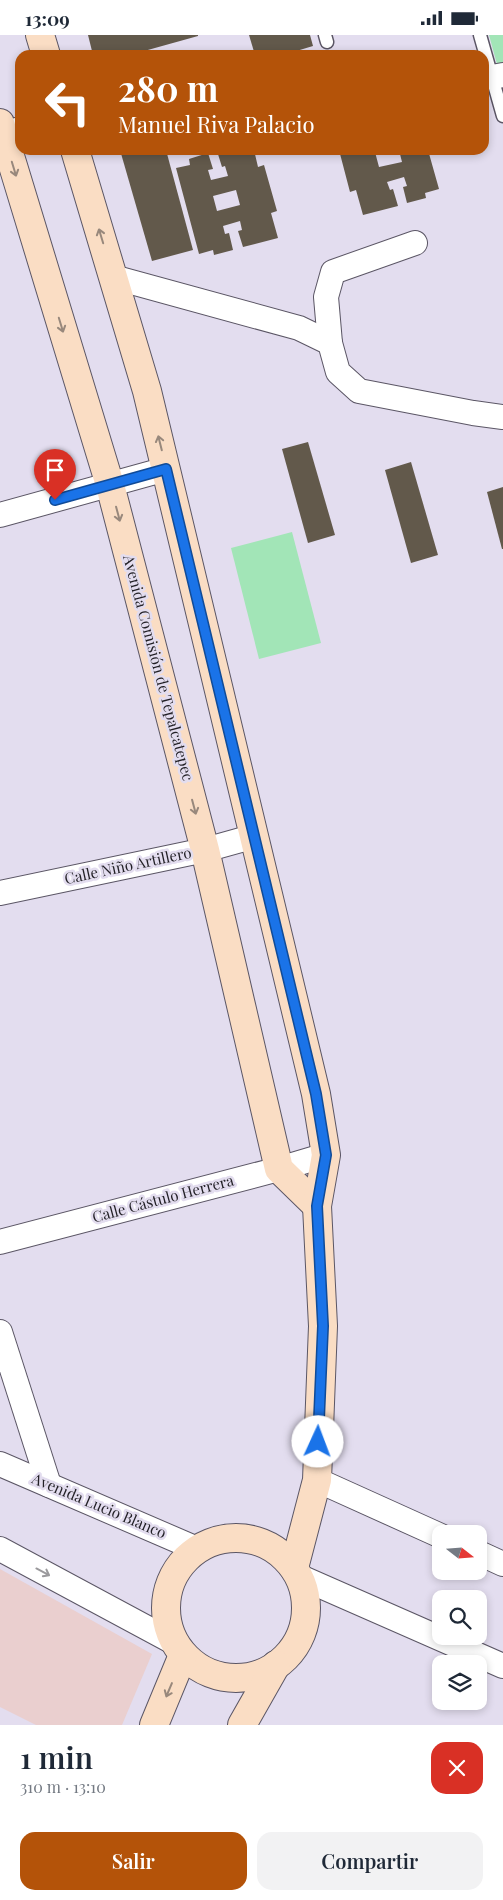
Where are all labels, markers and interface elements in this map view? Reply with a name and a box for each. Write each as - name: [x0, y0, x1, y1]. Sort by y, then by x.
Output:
- text: 13:09: [25, 5, 70, 31]
- text: 280 m: [118, 64, 218, 111]
- icon: left: [35, 70, 100, 135]
- text: Manuel Riva Palacio: [118, 109, 314, 139]
- one-way arrow: [10, 161, 19, 177]
- one-way arrow: [95, 228, 105, 244]
- one-way arrow: [57, 316, 67, 332]
- one-way arrow: [155, 435, 164, 451]
- pin: [34, 449, 76, 500]
- icon: arrive: [41, 456, 69, 484]
- one-way arrow: [114, 506, 123, 522]
- street label: Avenida Comisión de Tepalcatepec: [119, 552, 199, 783]
- one-way arrow: [190, 798, 199, 814]
- street label: Calle Niño Artillero: [63, 842, 193, 888]
- street label: Calle Cástulo Herrera: [90, 1169, 236, 1227]
- position arrow: [291, 1415, 343, 1467]
- street label: Avenida Lucio Blanco: [28, 1467, 170, 1542]
- north arrow: [432, 1525, 488, 1580]
- map controls: [432, 1525, 487, 1710]
- one-way arrow: [35, 1568, 50, 1577]
- button: search: [432, 1590, 487, 1645]
- button: layers: [432, 1655, 487, 1710]
- one-way arrow: [163, 1682, 173, 1697]
- text: 1 min: [20, 1737, 93, 1777]
- button: close: [431, 1742, 483, 1794]
- text: 310 m · 13:10: [20, 1776, 106, 1797]
- button: Salir: [20, 1832, 247, 1890]
- button: Compartir: [257, 1832, 483, 1890]

